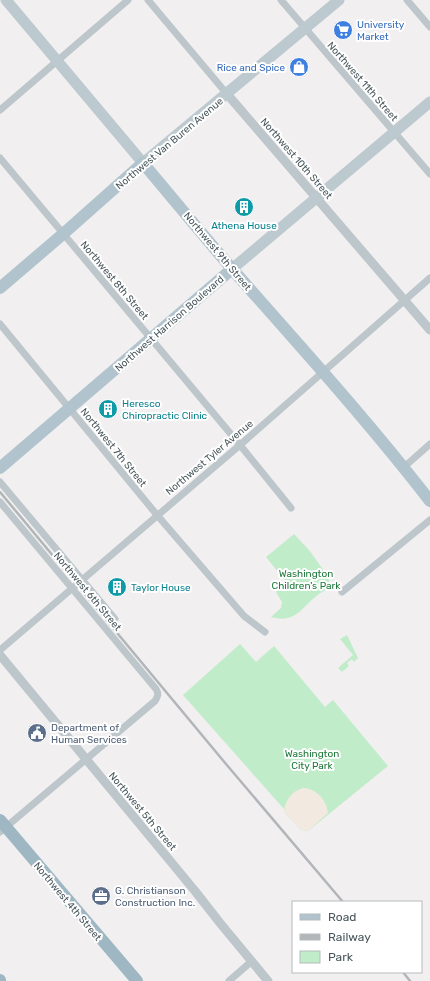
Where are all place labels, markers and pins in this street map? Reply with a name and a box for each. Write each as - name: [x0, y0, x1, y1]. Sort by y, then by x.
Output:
- supermarket icon: University Market: [332, 19, 354, 41]
- place label: University Market: [357, 19, 405, 43]
- shop icon: Rice and Spice: [288, 56, 310, 78]
- place label: Rice and Spice: [217, 62, 285, 74]
- building icon: Athena House: [233, 196, 255, 218]
- place label: Athena House: [211, 220, 277, 232]
- building icon: Heresco Chiropractic Clinic: [97, 398, 119, 420]
- place label: Heresco Chiropractic Clinic: [122, 398, 208, 422]
- building icon: Taylor House: [106, 576, 128, 598]
- place label: Taylor House: [131, 582, 191, 594]
- public building icon: Department of Human Services: [26, 722, 48, 744]
- place label: Department of Human Services: [51, 722, 127, 746]
- office icon: G. Christianson Construction Inc.: [90, 885, 112, 907]
- place label: G. Christianson Construction Inc.: [115, 885, 195, 909]

